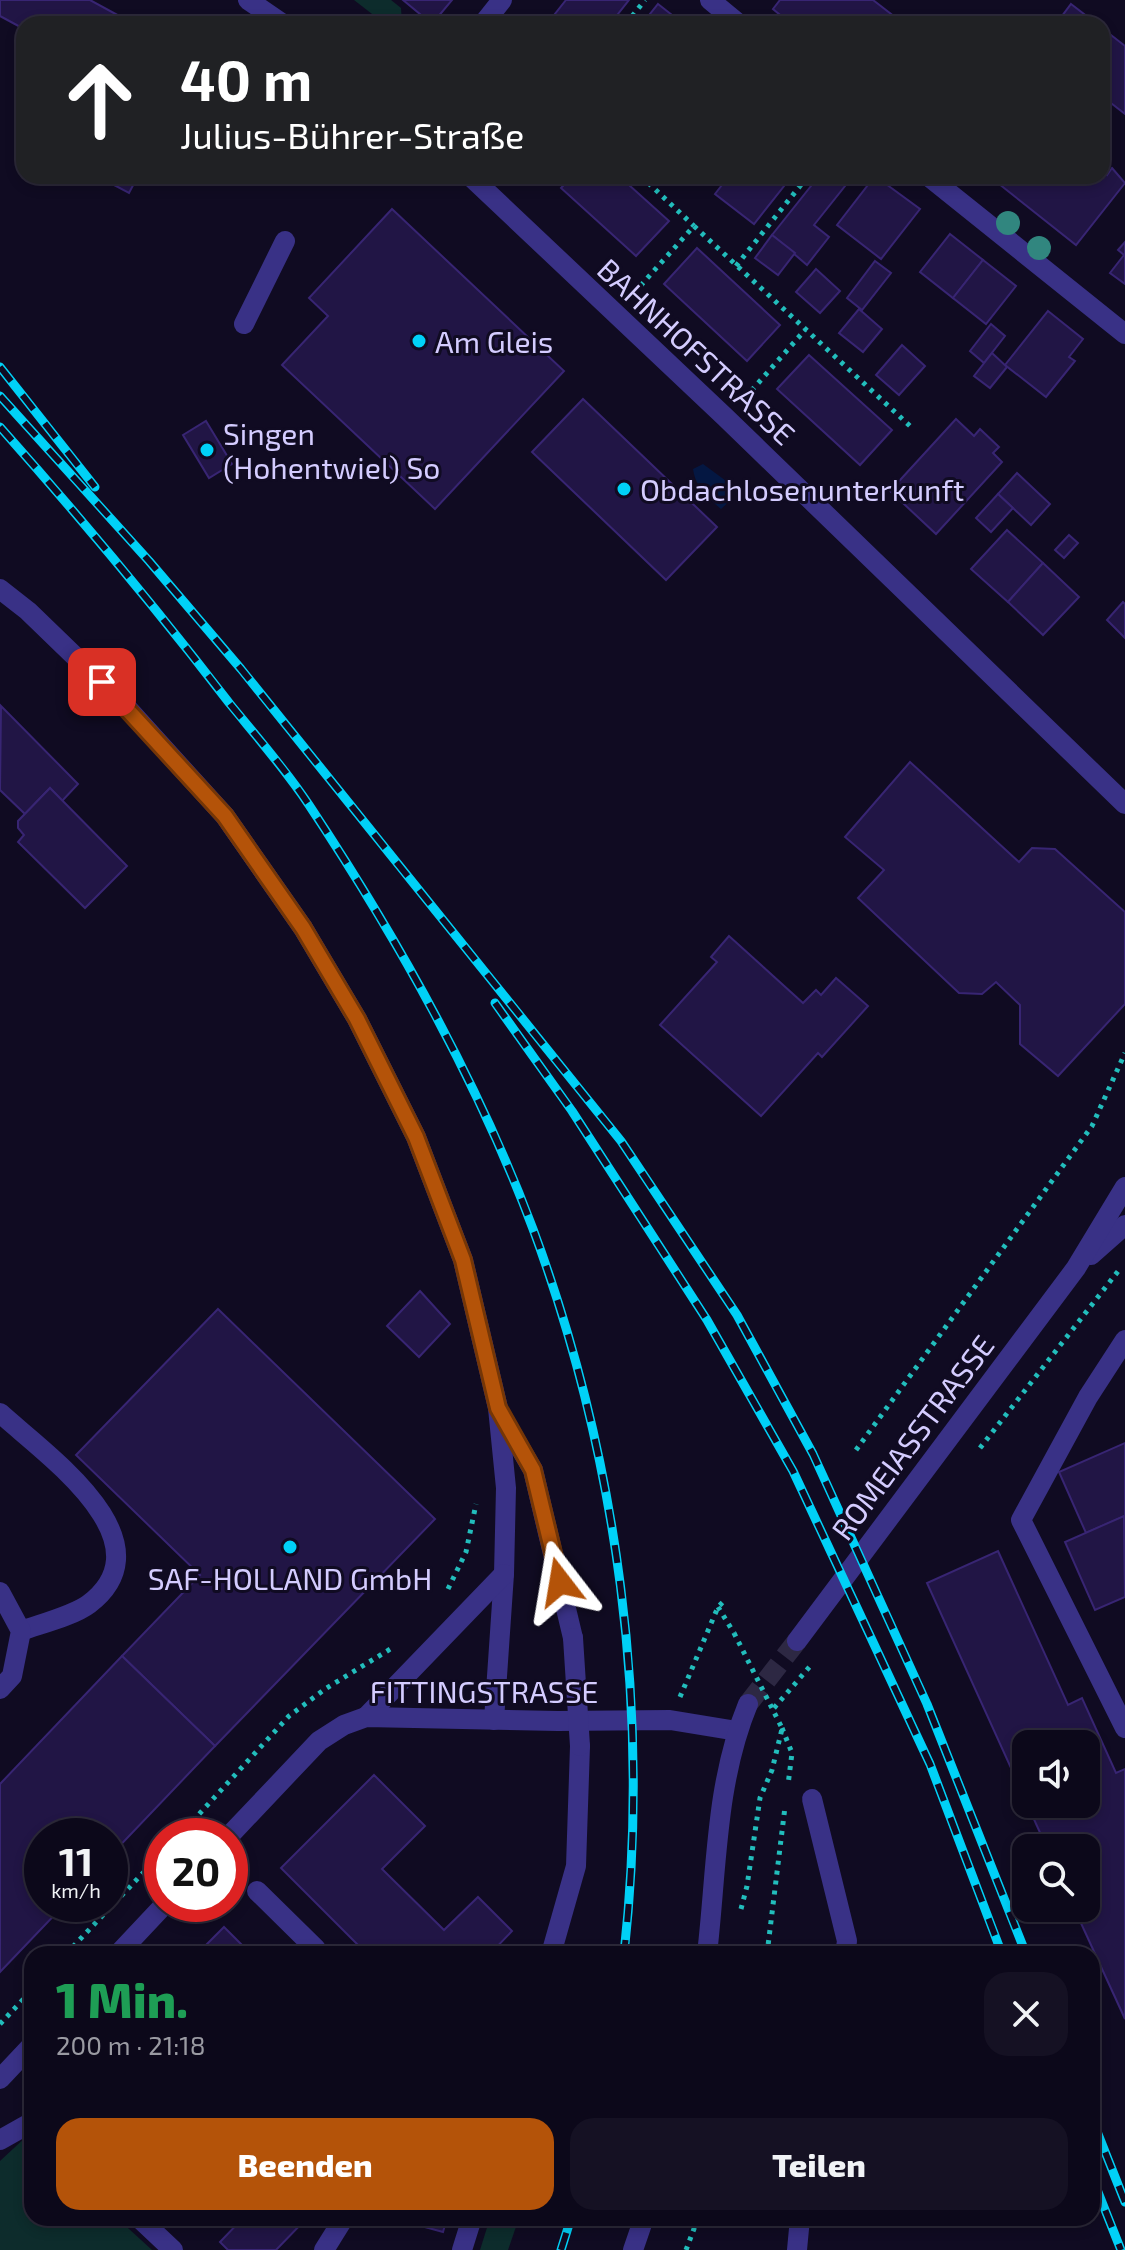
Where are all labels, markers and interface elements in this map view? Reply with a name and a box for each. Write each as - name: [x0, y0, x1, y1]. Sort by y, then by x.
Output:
- text: 40 m: [180, 45, 312, 112]
- icon: ahead: [48, 48, 152, 152]
- text: Julius-Bührer-Straße: [180, 113, 524, 156]
- street label: BAHNHOFSTRASSE: [591, 250, 803, 452]
- place label: Am Gleis: [435, 323, 553, 359]
- marker: Am Gleis: [410, 332, 428, 350]
- place label: Singen (Hohentwiel) So: [223, 415, 440, 485]
- marker: Singen (Hohentwiel) So: [198, 441, 216, 459]
- place label: Obdachlosenunterkunft: [640, 471, 964, 507]
- marker: Obdachlosenunterkunft: [615, 480, 633, 498]
- pin: [68, 648, 136, 716]
- icon: arrive: [80, 660, 124, 704]
- street label: ROMEIASSTRASSE: [823, 1328, 1001, 1546]
- marker: SAF-HOLLAND GmbH: [281, 1538, 299, 1556]
- position arrow: [518, 1540, 602, 1624]
- place label: SAF-HOLLAND GmbH: [148, 1560, 432, 1596]
- street label: FITTINGSTRASSE: [370, 1673, 598, 1709]
- map controls: [1012, 1730, 1100, 1922]
- button: sound: [1012, 1730, 1100, 1818]
- speed limit sign: 20: [144, 1818, 248, 1922]
- button: search: [1012, 1834, 1100, 1922]
- text: 11: [59, 1836, 93, 1884]
- text: km/h: [51, 1878, 101, 1902]
- text: 1 Min.: [56, 1970, 188, 2028]
- button: close: [984, 1972, 1068, 2056]
- text: 200 m · 21:18: [56, 2029, 206, 2060]
- button: Beenden: [56, 2118, 554, 2210]
- button: Teilen: [570, 2118, 1068, 2210]

